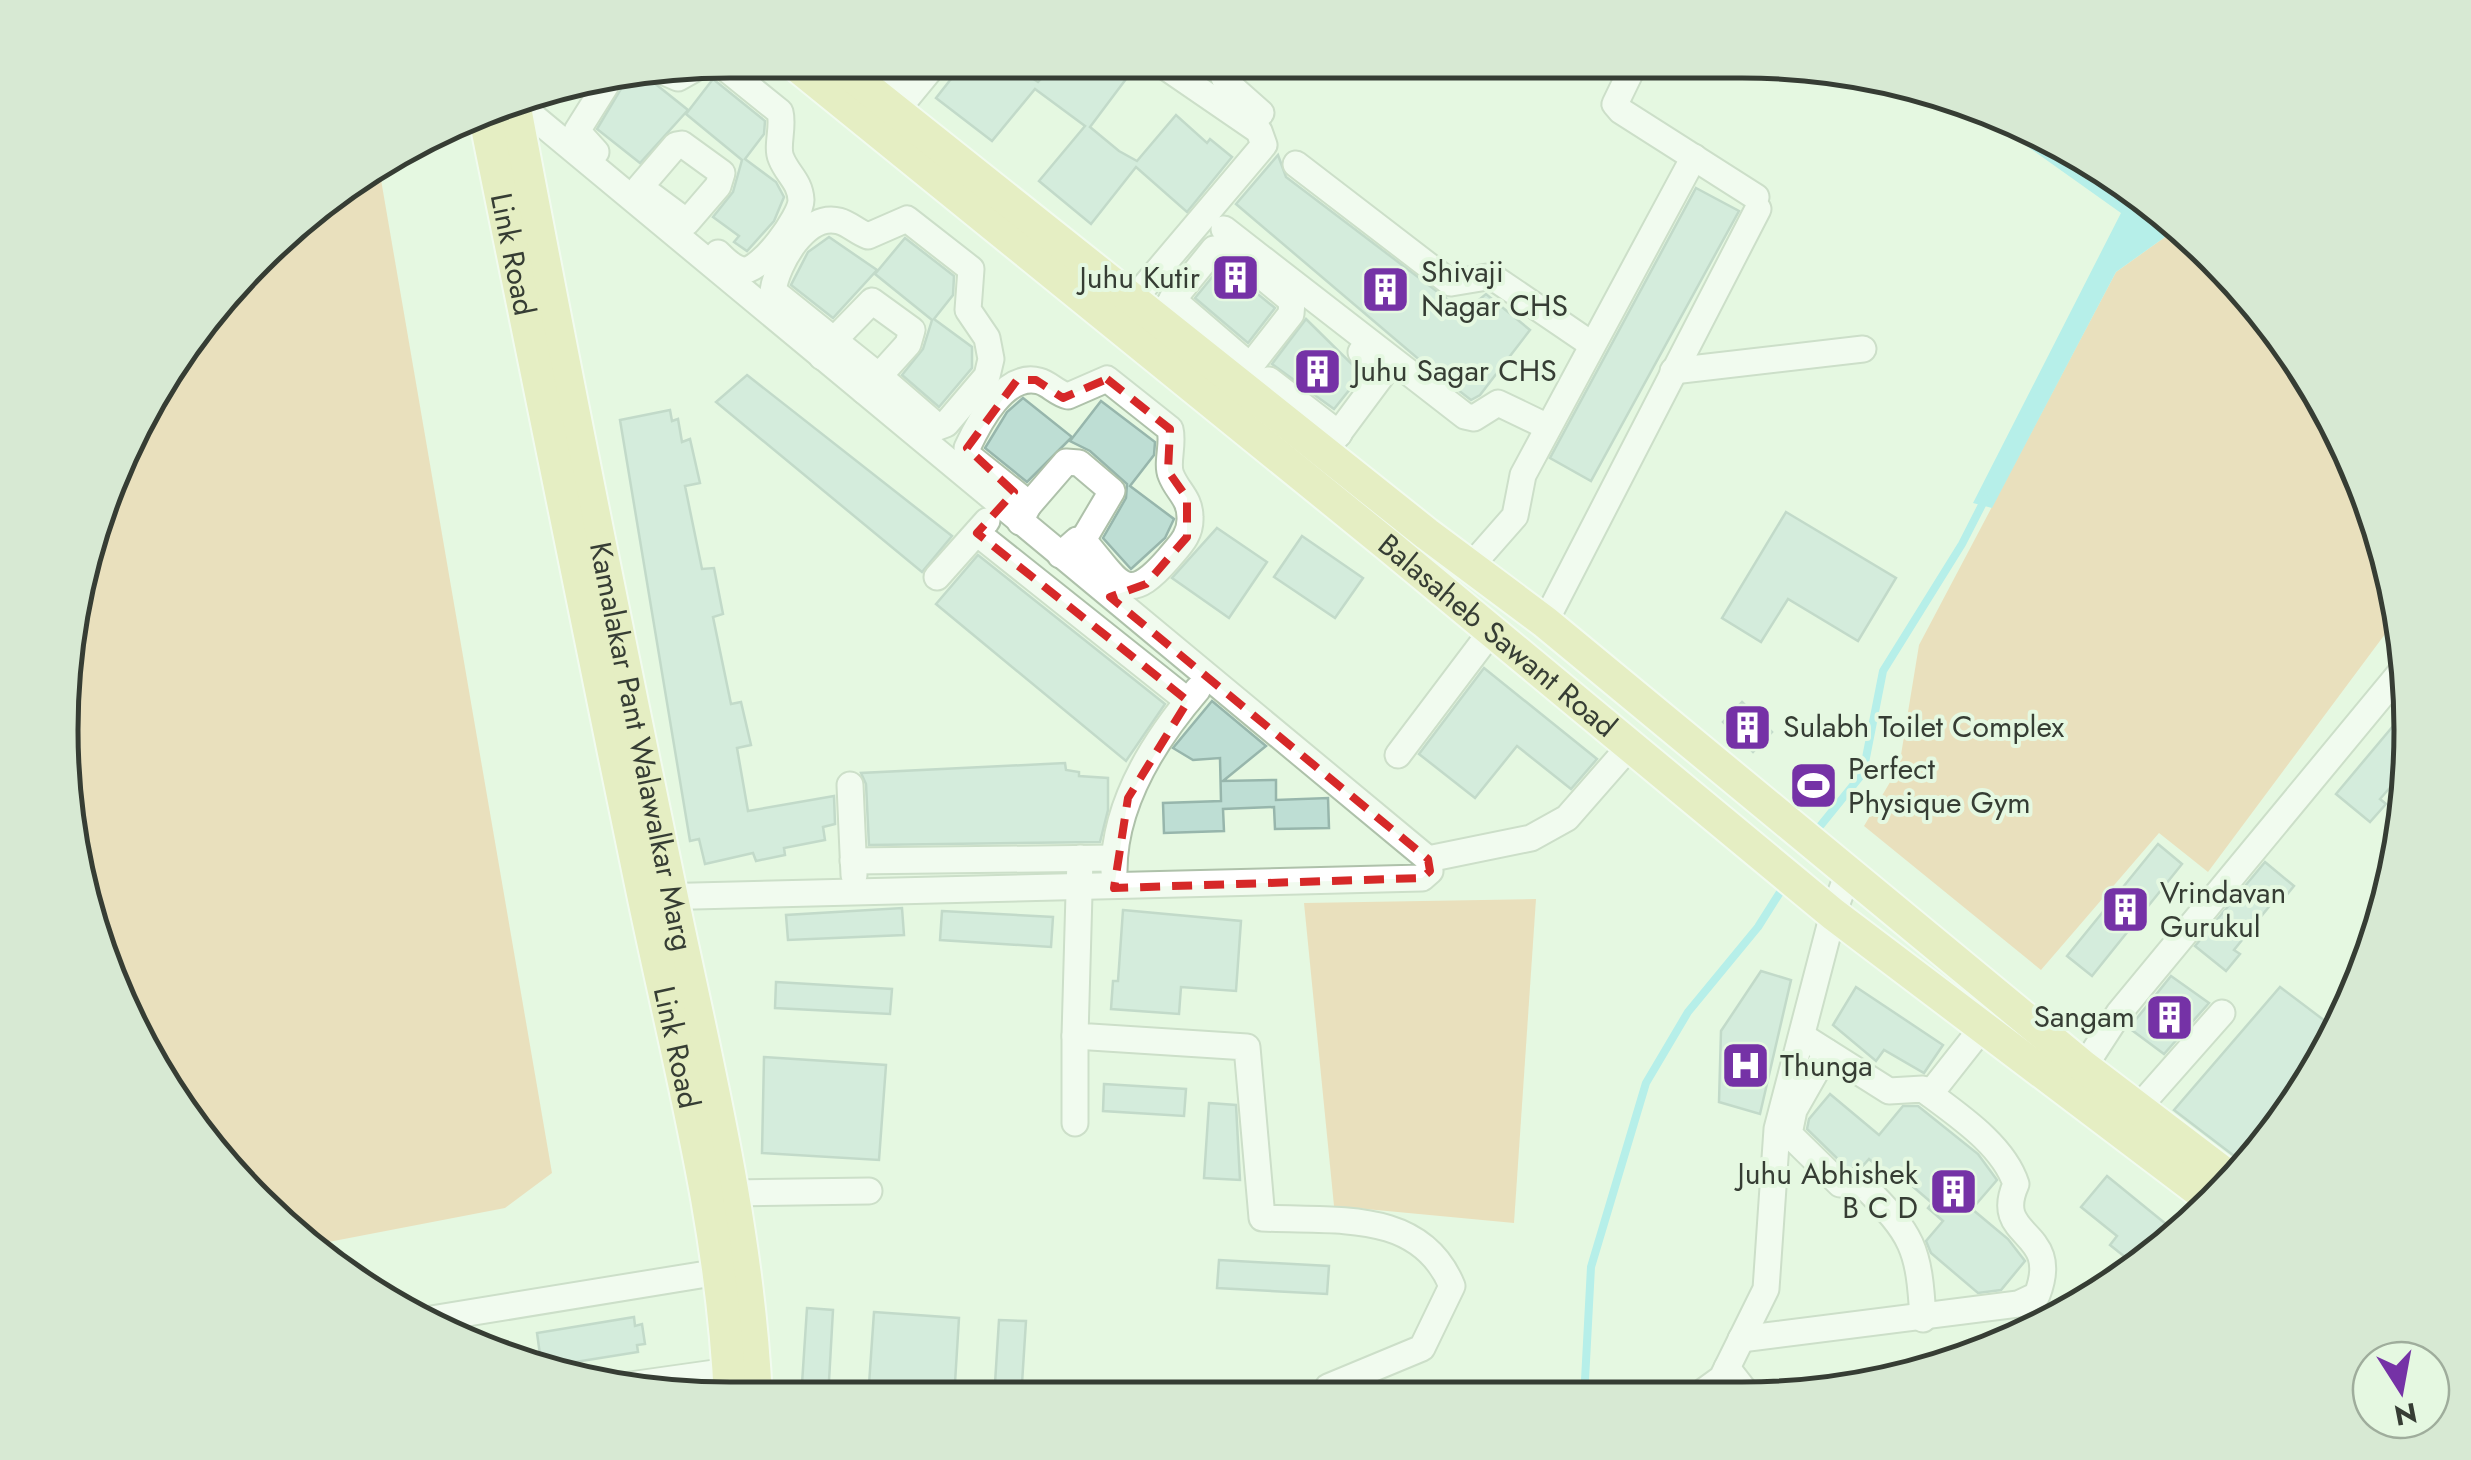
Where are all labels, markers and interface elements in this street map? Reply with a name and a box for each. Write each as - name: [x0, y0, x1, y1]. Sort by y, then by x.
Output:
- street label: Link Road: [480, 189, 547, 319]
- place label: Shivaji Nagar CHS: [1421, 250, 1568, 327]
- building icon: Juhu Kutir: [1209, 252, 1261, 304]
- place label: Juhu Kutir: [1075, 256, 1201, 299]
- building icon: Shivaji Nagar CHS: [1360, 263, 1412, 315]
- building icon: Juhu Sagar CHS: [1292, 345, 1344, 397]
- place label: Juhu Sagar CHS: [1349, 349, 1557, 392]
- street label: Balasaheb Sawant Road: [1369, 523, 1626, 747]
- street label: Kamalakar Pant Walawalkar Marg: [579, 538, 705, 955]
- building icon: Sulabh Toilet Complex: [1722, 701, 1774, 753]
- place label: Sulabh Toilet Complex: [1783, 705, 2064, 748]
- place label: Perfect Physique Gym: [1848, 747, 2031, 824]
- sports icon: Perfect Physique Gym: [1787, 760, 1839, 812]
- place label: Vrindavan Gurukul: [2160, 871, 2286, 948]
- building icon: Vrindavan Gurukul: [2099, 884, 2151, 936]
- street label: Link Road: [643, 982, 711, 1112]
- building icon: Sangam: [2144, 991, 2196, 1043]
- place label: Sangam: [2033, 995, 2135, 1038]
- hospital icon: Thunga: [1719, 1040, 1771, 1092]
- place label: Thunga: [1780, 1044, 1873, 1087]
- place label: Juhu Abhishek B C D: [1734, 1152, 1919, 1229]
- building icon: Juhu Abhishek B C D: [1927, 1165, 1979, 1217]
- north arrow: [2351, 1340, 2451, 1440]
- text: N: [2391, 1392, 2420, 1436]

